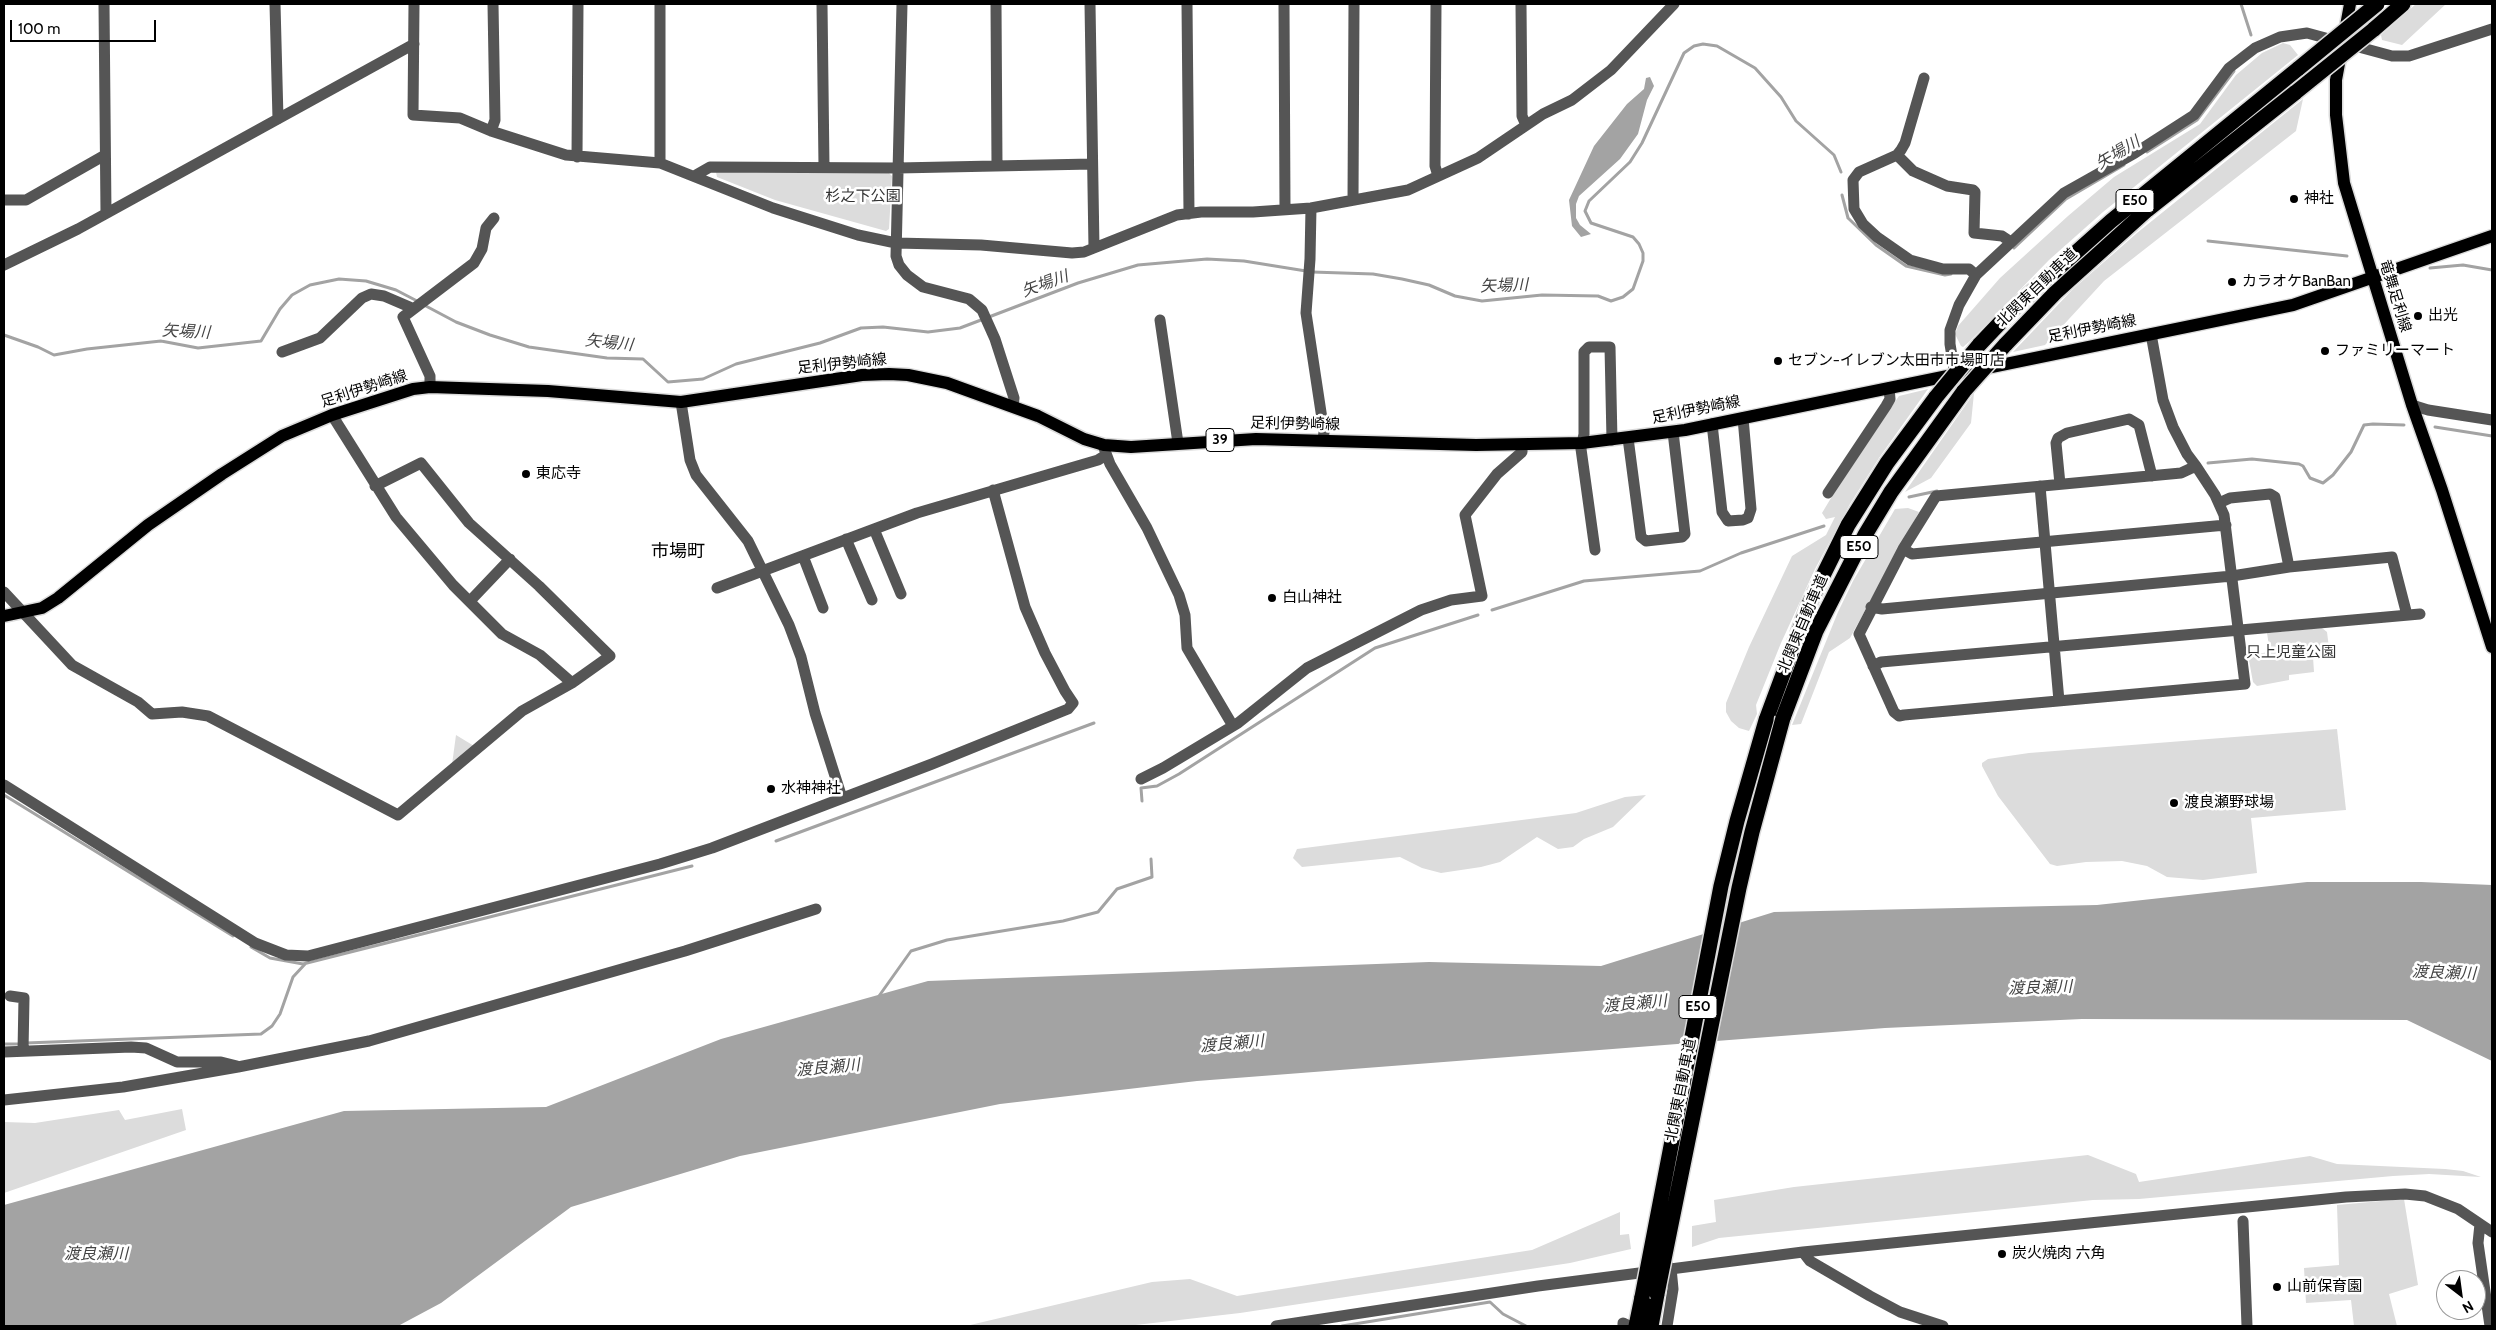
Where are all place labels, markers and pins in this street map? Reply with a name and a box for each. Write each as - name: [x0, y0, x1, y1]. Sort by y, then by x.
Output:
- place label: 神社: [2304, 190, 2334, 208]
- marker: 神社: [2288, 193, 2300, 205]
- place label: カラオケBanBan: [2242, 273, 2351, 291]
- marker: カラオケBanBan: [2226, 276, 2238, 288]
- place label: 出光: [2428, 307, 2458, 325]
- marker: 出光: [2412, 310, 2424, 322]
- place label: ファミリーマート: [2335, 342, 2455, 360]
- marker: ファミリーマート: [2319, 345, 2331, 357]
- place label: セブン−イレブン太田市市場町店: [1788, 352, 2005, 370]
- marker: セブン−イレブン太田市市場町店: [1772, 355, 1784, 367]
- place label: 東応寺: [536, 465, 581, 483]
- marker: 東応寺: [520, 468, 532, 480]
- place label: 白山神社: [1282, 589, 1342, 607]
- marker: 白山神社: [1266, 592, 1278, 604]
- place label: 水神神社: [781, 780, 841, 798]
- marker: 水神神社: [765, 783, 777, 795]
- place label: 渡良瀬野球場: [2184, 794, 2274, 812]
- marker: 渡良瀬野球場: [2168, 797, 2180, 809]
- place label: 炭火焼肉 六角: [2012, 1245, 2105, 1263]
- marker: 炭火焼肉 六角: [1996, 1248, 2008, 1260]
- place label: 山前保育園: [2287, 1278, 2362, 1296]
- marker: 山前保育園: [2271, 1281, 2283, 1293]

